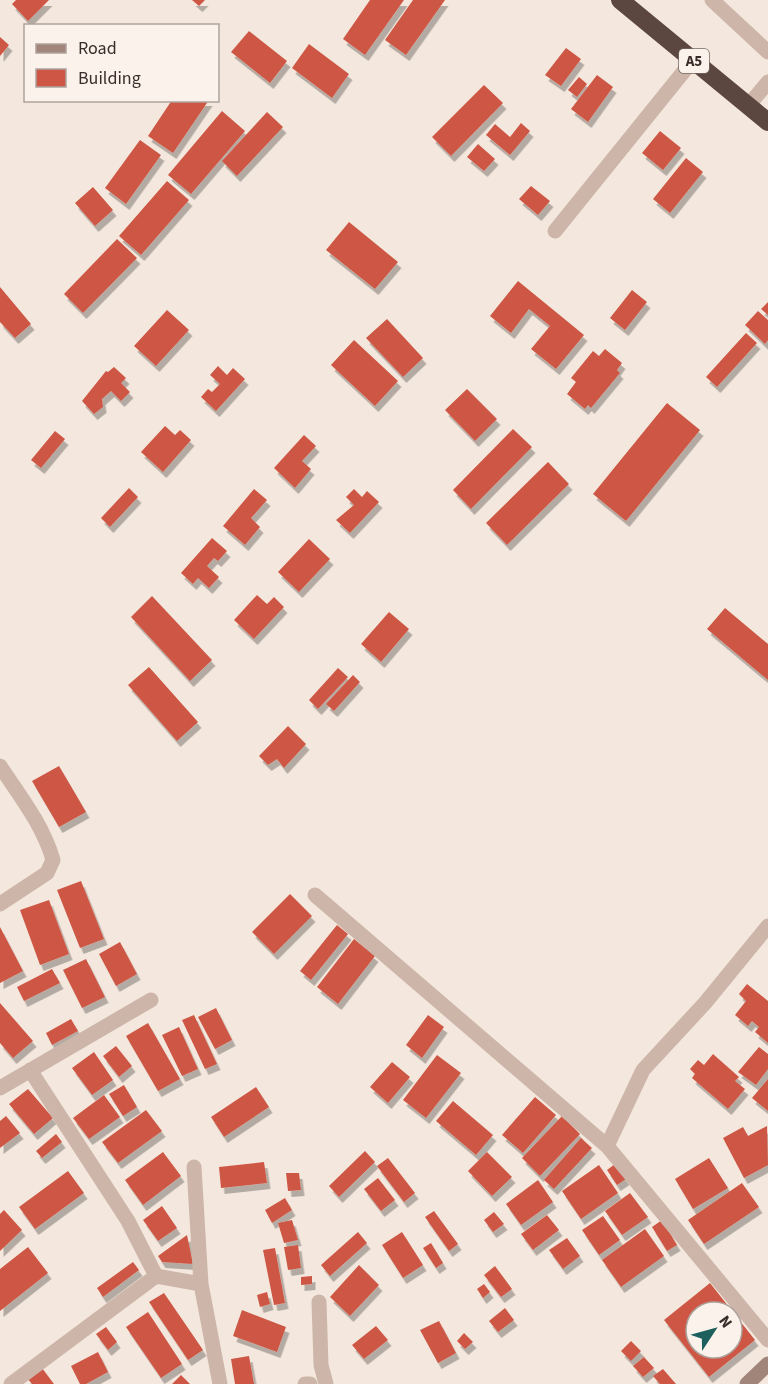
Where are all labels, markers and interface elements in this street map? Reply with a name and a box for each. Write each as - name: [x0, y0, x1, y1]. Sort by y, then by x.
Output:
- legend: [24, 24, 219, 102]
- text: Road: [78, 36, 117, 61]
- road number: A5: [679, 49, 709, 73]
- text: Building: [78, 66, 141, 91]
- north arrow: [684, 1300, 744, 1360]
- text: N: [713, 1311, 737, 1333]

